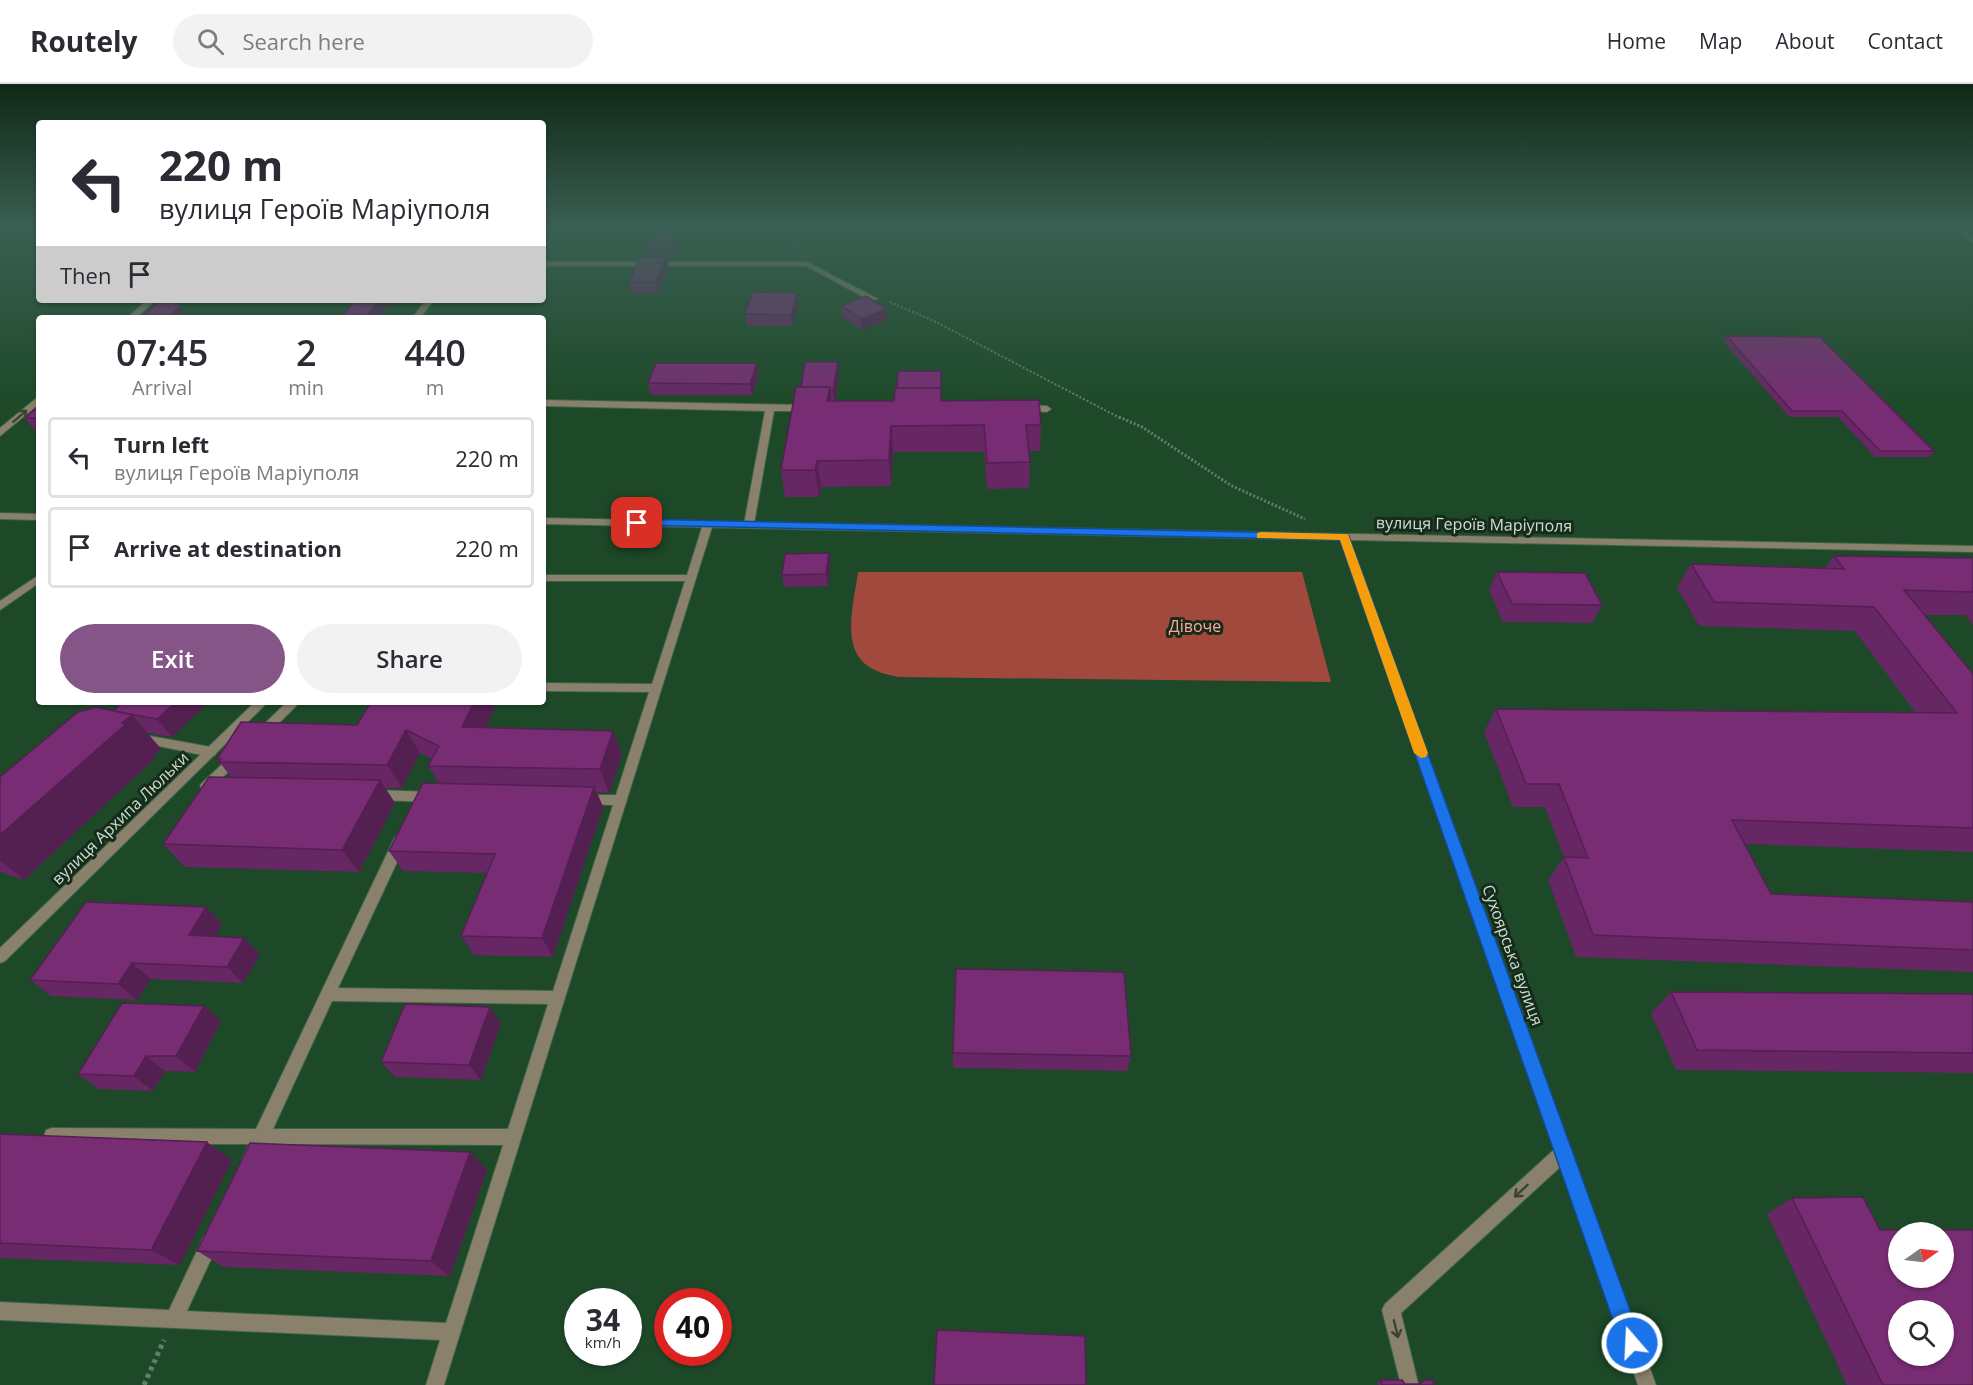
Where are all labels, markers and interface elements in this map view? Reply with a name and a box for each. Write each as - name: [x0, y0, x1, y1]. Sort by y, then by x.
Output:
- search box: [173, 14, 593, 68]
- text: Routely: [30, 22, 137, 60]
- icon: search: [194, 25, 227, 58]
- text: Search here: [242, 26, 365, 56]
- text: Home: [1607, 27, 1666, 55]
- text: Map: [1699, 27, 1742, 55]
- text: About: [1775, 27, 1835, 55]
- text: Contact: [1868, 27, 1943, 55]
- text: 220 m: [159, 136, 283, 193]
- icon: left: [60, 144, 138, 222]
- text: вулиця Героїв Маріуполя: [159, 190, 490, 227]
- icon: arrive: [123, 258, 156, 291]
- text: Then: [60, 260, 111, 290]
- text: 07:45: [116, 328, 208, 377]
- text: 2: [296, 328, 317, 377]
- text: 440: [404, 328, 466, 377]
- text: Arrival: [132, 374, 192, 401]
- text: min: [288, 374, 324, 401]
- text: m: [426, 374, 444, 401]
- one-way arrow: [12, 409, 27, 423]
- text: Turn left: [114, 429, 209, 459]
- icon: left: [63, 441, 96, 474]
- text: 220 m: [455, 443, 519, 473]
- text: вулиця Героїв Маріуполя: [114, 459, 359, 486]
- pin: [611, 497, 662, 548]
- icon: arrive: [620, 506, 653, 539]
- street label: вулиця Героїв Маріуполя: [1376, 511, 1572, 537]
- icon: arrive: [63, 531, 96, 564]
- text: Arrive at destination: [114, 533, 342, 563]
- text: 220 m: [455, 533, 519, 563]
- park label: Дівоче: [1169, 615, 1221, 637]
- button: Exit: [60, 624, 285, 693]
- button: Share: [297, 624, 522, 693]
- street label: вулиця Архипа Люльки: [47, 747, 193, 889]
- street label: Сухоярська вулиця: [1477, 881, 1549, 1029]
- one-way arrow: [1514, 1184, 1529, 1198]
- north arrow: [1888, 1222, 1954, 1288]
- map controls: [1888, 1222, 1954, 1366]
- speed limit sign: 40: [654, 1288, 732, 1366]
- text: 34: [586, 1299, 620, 1340]
- button: search: [1888, 1300, 1954, 1366]
- position arrow: [1600, 1311, 1664, 1375]
- one-way arrow: [1390, 1319, 1402, 1338]
- text: km/h: [585, 1332, 621, 1352]

